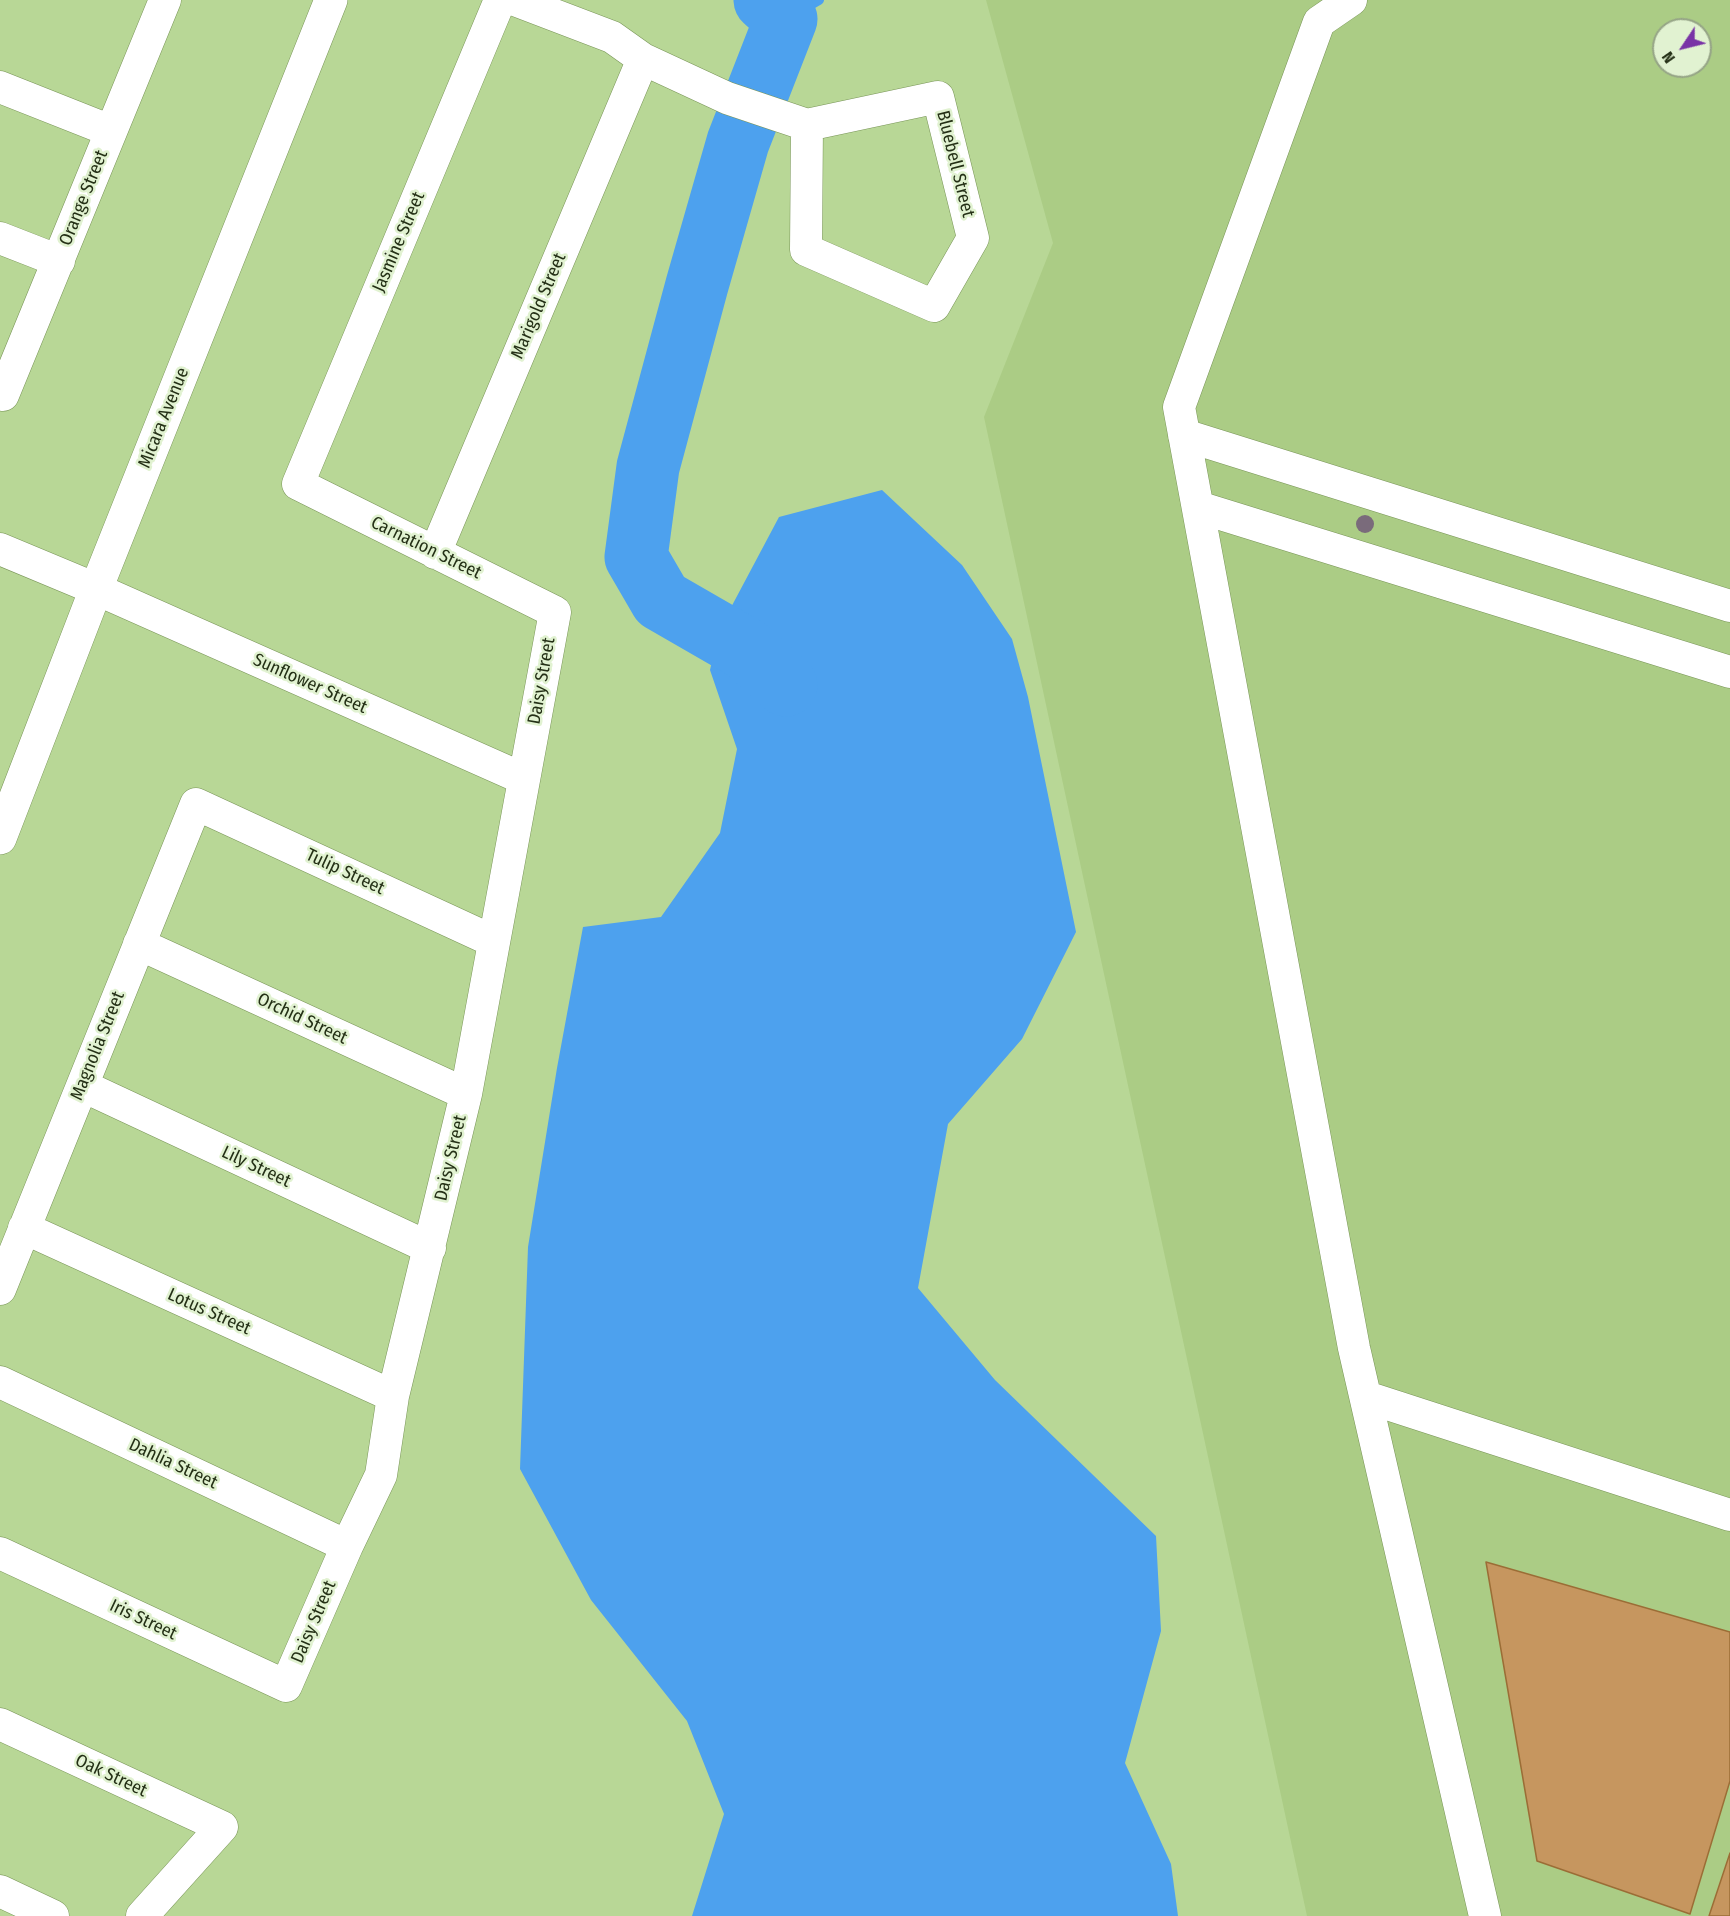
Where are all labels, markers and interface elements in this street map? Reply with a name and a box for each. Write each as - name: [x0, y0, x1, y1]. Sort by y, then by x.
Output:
- north arrow: [1652, 18, 1712, 78]
- text: N: [1658, 48, 1679, 67]
- street label: Bluebell Street: [931, 108, 979, 220]
- street label: Orange Street: [55, 147, 113, 249]
- street label: Jasmine Street: [368, 189, 430, 295]
- street label: Marigold Street: [507, 250, 571, 362]
- street label: Micara Avenue: [134, 365, 194, 471]
- street label: Carnation Street: [367, 512, 485, 584]
- street label: Daisy Street: [524, 636, 560, 726]
- street label: Sunflower Street: [250, 649, 370, 719]
- street label: Tulip Street: [302, 844, 388, 900]
- street label: Magnolia Street: [66, 988, 130, 1104]
- street label: Orchid Street: [254, 989, 350, 1049]
- street label: Daisy Street: [431, 1113, 471, 1203]
- street label: Lily Street: [218, 1142, 294, 1192]
- street label: Lotus Street: [164, 1284, 254, 1340]
- street label: Dahlia Street: [125, 1434, 221, 1494]
- street label: Daisy Street: [287, 1577, 341, 1667]
- street label: Iris Street: [106, 1595, 180, 1645]
- street label: Oak Street: [72, 1750, 150, 1802]

